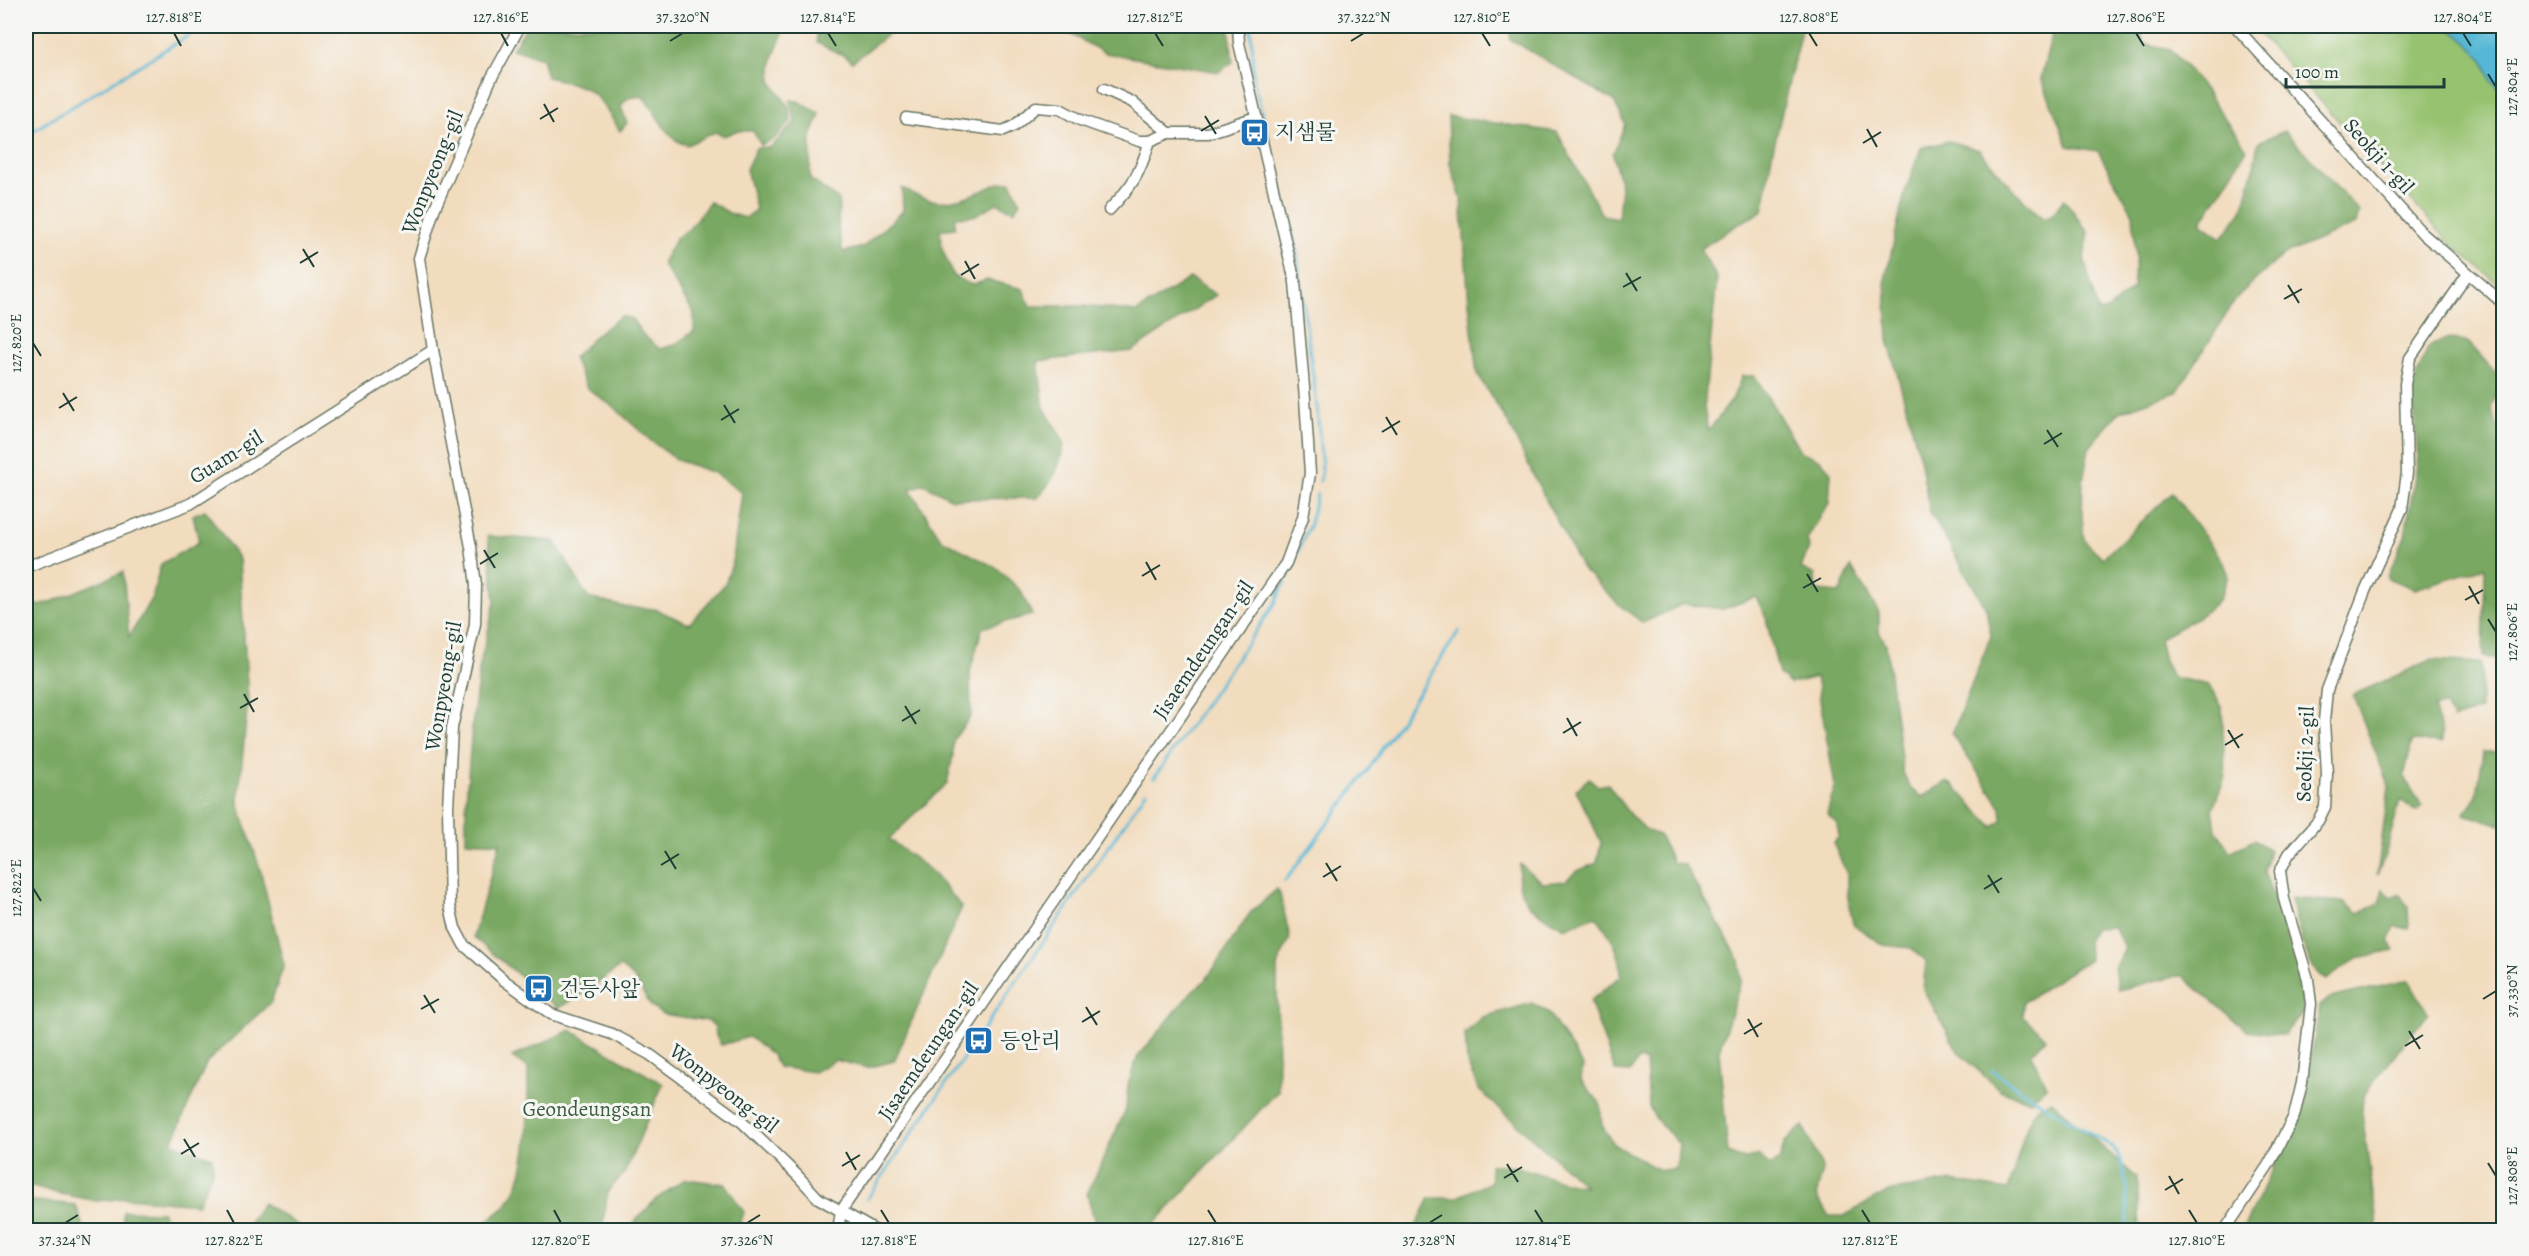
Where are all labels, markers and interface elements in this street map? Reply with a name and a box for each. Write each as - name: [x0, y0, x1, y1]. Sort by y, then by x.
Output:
- text: 127.818°E: [146, 7, 202, 27]
- text: 127.816°E: [473, 7, 529, 27]
- text: 37.320°N: [656, 7, 710, 27]
- text: 127.814°E: [800, 7, 856, 27]
- text: 127.812°E: [1127, 7, 1183, 27]
- text: 37.322°N: [1338, 7, 1391, 27]
- text: 127.810°E: [1454, 7, 1510, 27]
- text: 127.808°E: [1779, 7, 1839, 27]
- text: 127.806°E: [2107, 7, 2165, 27]
- text: 127.804°E: [2434, 7, 2492, 27]
- scale bar: [2286, 51, 2444, 89]
- text: 127.804°E: [2502, 58, 2522, 116]
- text: 100 m: [2295, 60, 2339, 84]
- street label: Wonpyeong-gil: [394, 106, 470, 239]
- street label: Seokji 1-gil: [2337, 112, 2421, 200]
- bus stop icon: 지샘물: [1238, 116, 1270, 148]
- place label: 지샘물: [1275, 118, 1336, 146]
- text: 127.820°E: [6, 314, 26, 372]
- street label: Guam-gil: [184, 423, 268, 491]
- street label: Jisaemdeungan-gil: [1146, 575, 1260, 725]
- text: 127.806°E: [2502, 603, 2522, 661]
- street label: Wonpyeong-gil: [418, 619, 468, 754]
- street label: Seokji 2-gil: [2289, 706, 2321, 802]
- text: 127.822°E: [6, 859, 26, 917]
- text: 37.330°N: [2502, 964, 2522, 1017]
- bus stop icon: 건등사앞: [522, 973, 554, 1005]
- place label: 건등사앞: [559, 975, 641, 1003]
- street label: Jisaemdeungan-gil: [871, 976, 985, 1126]
- bus stop icon: 등안리: [963, 1025, 995, 1057]
- place label: 등안리: [1000, 1027, 1061, 1055]
- street label: Wonpyeong-gil: [663, 1036, 784, 1139]
- park label: Geondeungsan: [523, 1095, 651, 1123]
- text: 127.808°E: [2502, 1146, 2522, 1206]
- text: 37.324°N: [39, 1230, 92, 1250]
- text: 127.822°E: [205, 1230, 263, 1250]
- text: 127.820°E: [532, 1230, 590, 1250]
- text: 37.326°N: [721, 1230, 774, 1250]
- text: 127.818°E: [861, 1230, 917, 1250]
- text: 127.816°E: [1188, 1230, 1244, 1250]
- text: 37.328°N: [1402, 1230, 1456, 1250]
- text: 127.814°E: [1515, 1230, 1571, 1250]
- text: 127.812°E: [1842, 1230, 1898, 1250]
- text: 127.810°E: [2169, 1230, 2225, 1250]

